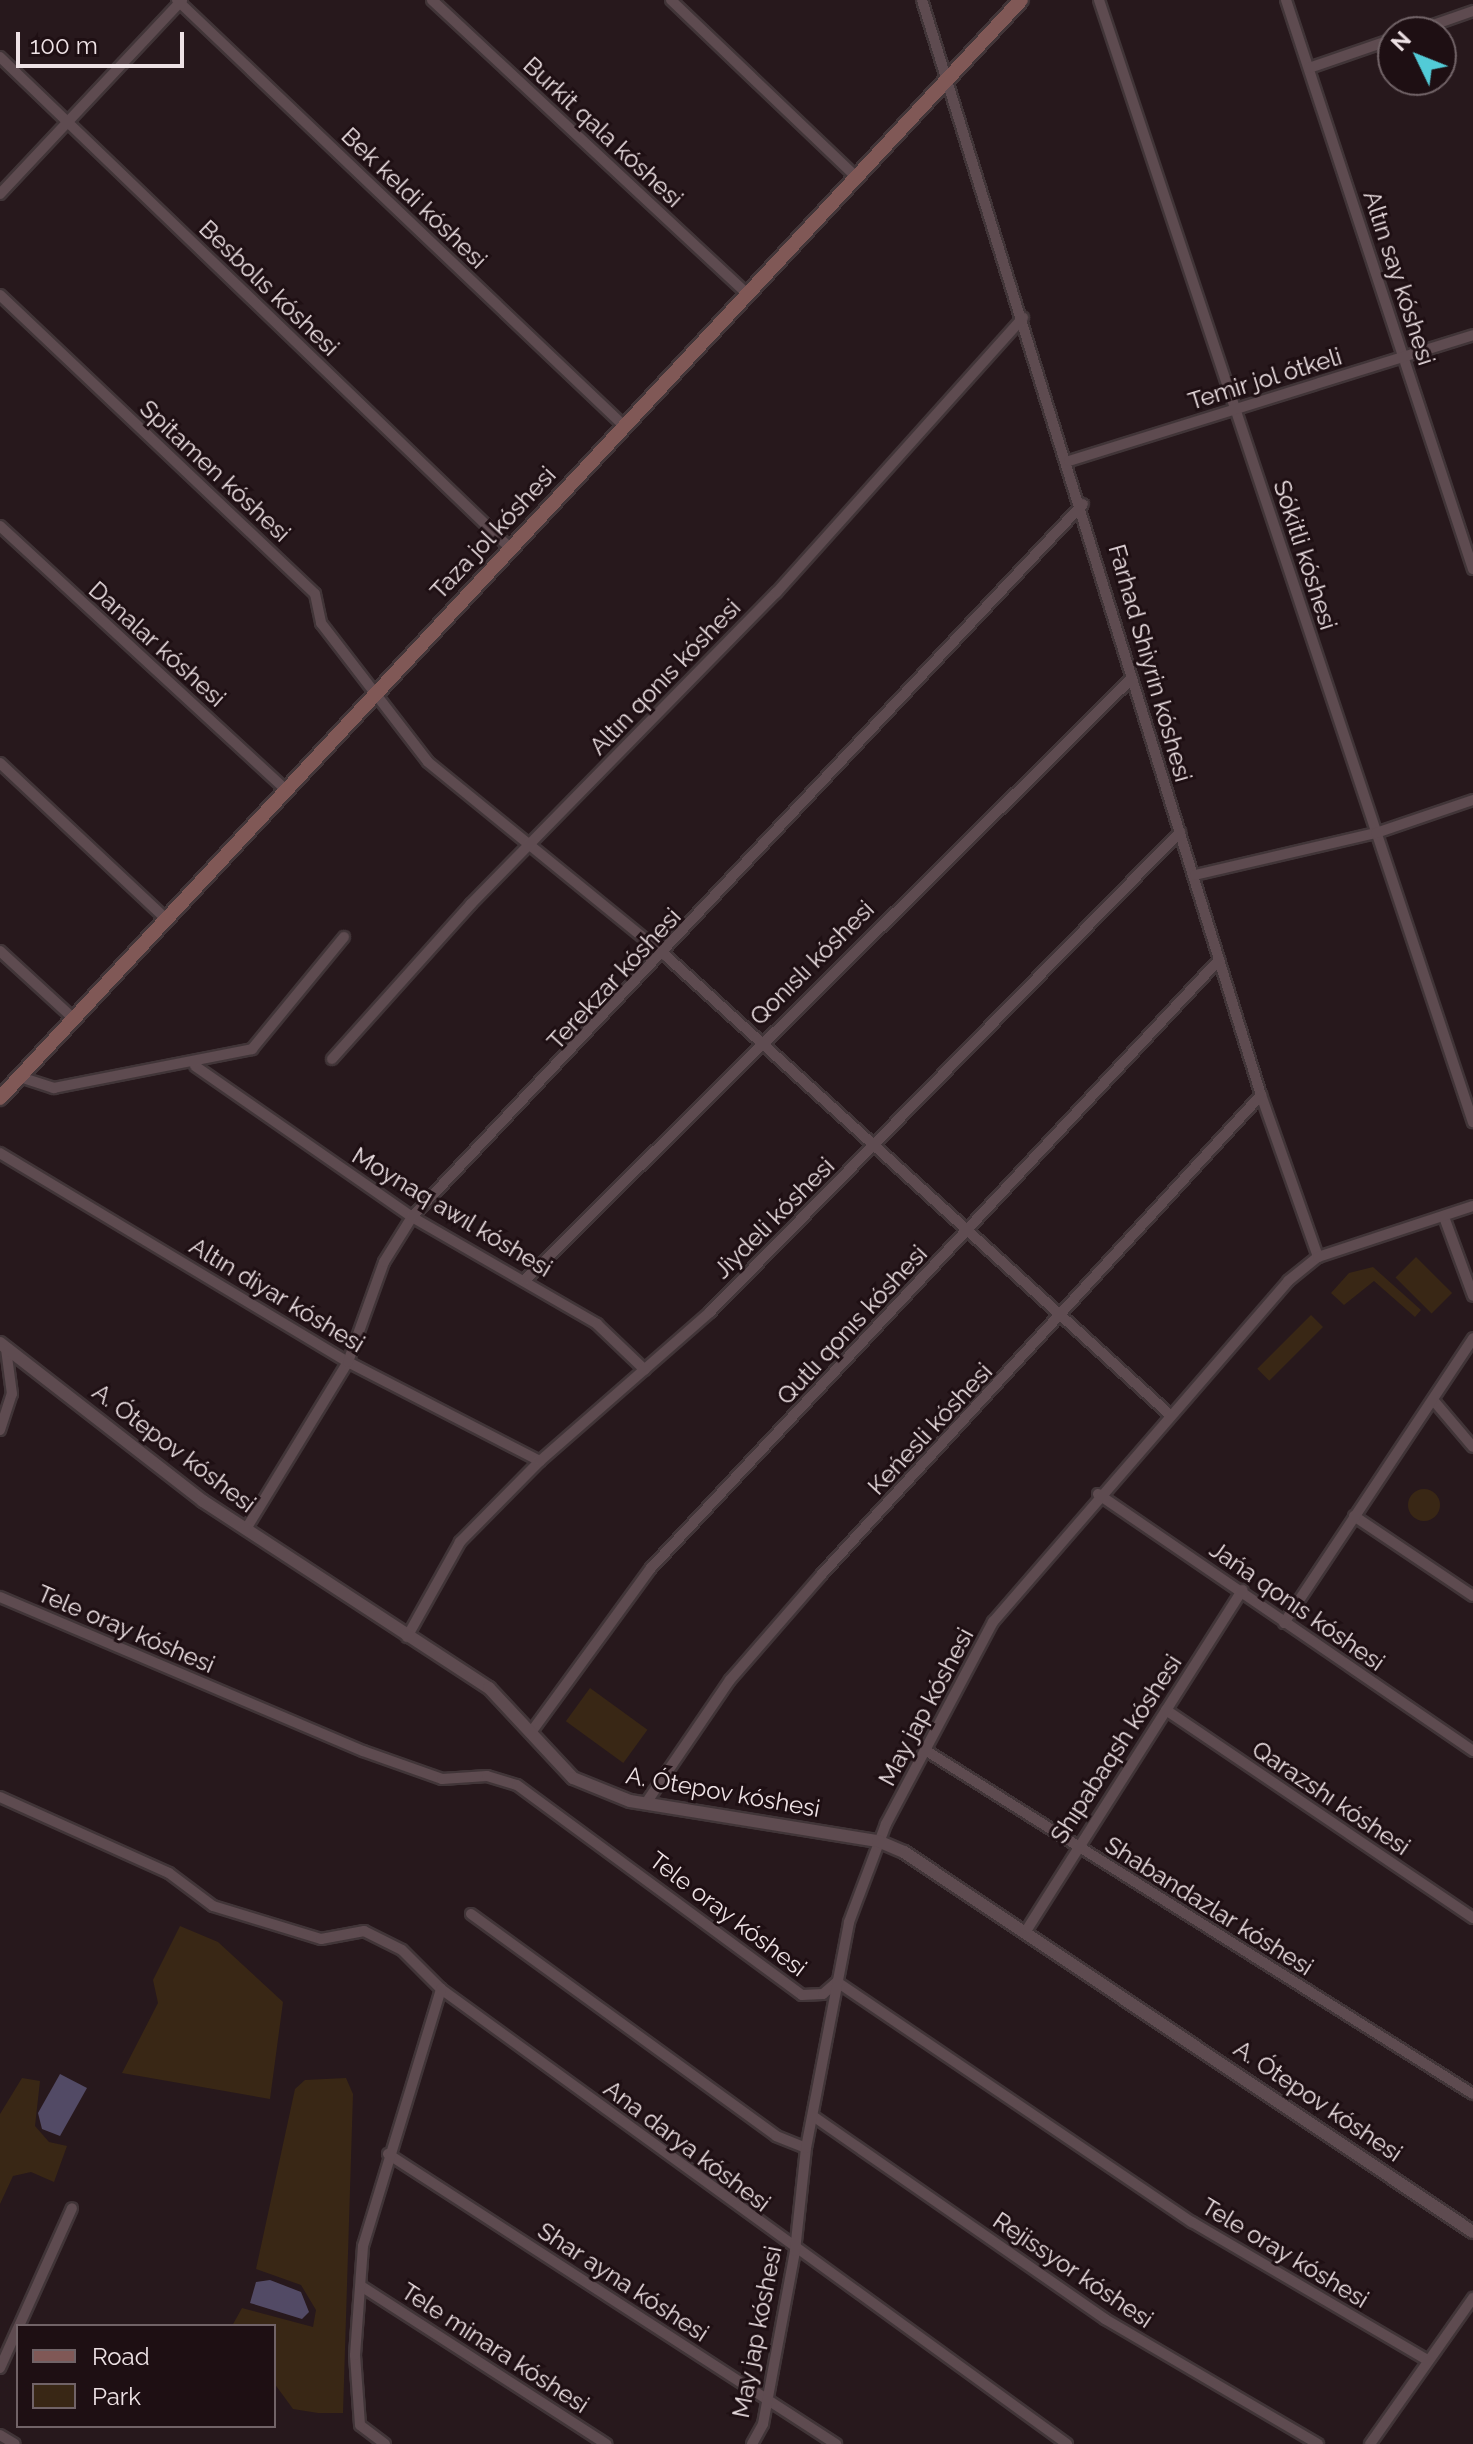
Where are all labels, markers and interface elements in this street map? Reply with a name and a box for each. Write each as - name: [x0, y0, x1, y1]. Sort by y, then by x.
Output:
- scale bar: [20, 16, 188, 66]
- north arrow: [1377, 16, 1457, 96]
- text: N: [1386, 26, 1416, 56]
- text: 100 m: [30, 31, 98, 60]
- street label: Burkit qala kóshesi: [517, 51, 689, 213]
- street label: Bek keldi kóshesi: [335, 121, 493, 275]
- street label: Altın say kóshesi: [1357, 187, 1441, 369]
- street label: Besbolıs kóshesi: [193, 214, 345, 362]
- street label: Temir jol ótkeli: [1184, 342, 1346, 416]
- street label: Spitamen kóshesi: [134, 394, 296, 548]
- street label: Taza jol kóshesi: [424, 461, 562, 605]
- street label: Sókitli kóshesi: [1267, 477, 1343, 633]
- street label: Farhad Shiyrin kóshesi: [1102, 541, 1198, 785]
- street label: Danalar kóshesi: [83, 575, 231, 713]
- street label: Altın qonıs kóshesi: [583, 593, 747, 761]
- street label: Qonıslı kóshesi: [744, 895, 880, 1031]
- street label: Terekzar kóshesi: [541, 902, 687, 1056]
- street label: Moynaq awıl kóshesi: [347, 1141, 557, 1283]
- street label: Jiydeli kóshesi: [708, 1152, 840, 1284]
- street label: Altın diyar kóshesi: [184, 1231, 370, 1359]
- street label: Qutlı qonıs kóshesi: [771, 1239, 933, 1411]
- street label: Keńesli kóshesi: [862, 1357, 998, 1501]
- street label: A. Ótepov kóshesi: [87, 1377, 261, 1519]
- street label: Jańa qonıs kóshesi: [1204, 1535, 1390, 1677]
- street label: Tele oray kóshesi: [33, 1579, 219, 1679]
- street label: May jap kóshesi: [872, 1623, 980, 1791]
- street label: Shıpabaqsh kóshesi: [1044, 1649, 1188, 1849]
- street label: Qarazshı kóshesi: [1247, 1735, 1415, 1861]
- street label: A. Ótepov kóshesi: [623, 1761, 823, 1823]
- street label: Shabandazlar kóshesi: [1099, 1830, 1319, 1982]
- street label: Tele oray kóshesi: [643, 1845, 813, 1983]
- street label: A. Ótepov kóshesi: [1228, 2034, 1408, 2168]
- street label: Ana darya kóshesi: [598, 2074, 776, 2218]
- street label: Tele oray kóshesi: [1196, 2192, 1374, 2314]
- street label: Rejissyor kóshesi: [987, 2206, 1159, 2334]
- street label: Shar ayna kóshesi: [532, 2216, 714, 2348]
- street label: May jap kóshesi: [726, 2243, 788, 2421]
- street label: Tele minara kóshesi: [396, 2277, 594, 2419]
- legend: [16, 2324, 276, 2428]
- text: Road: [92, 2342, 150, 2371]
- text: Park: [92, 2382, 141, 2411]

